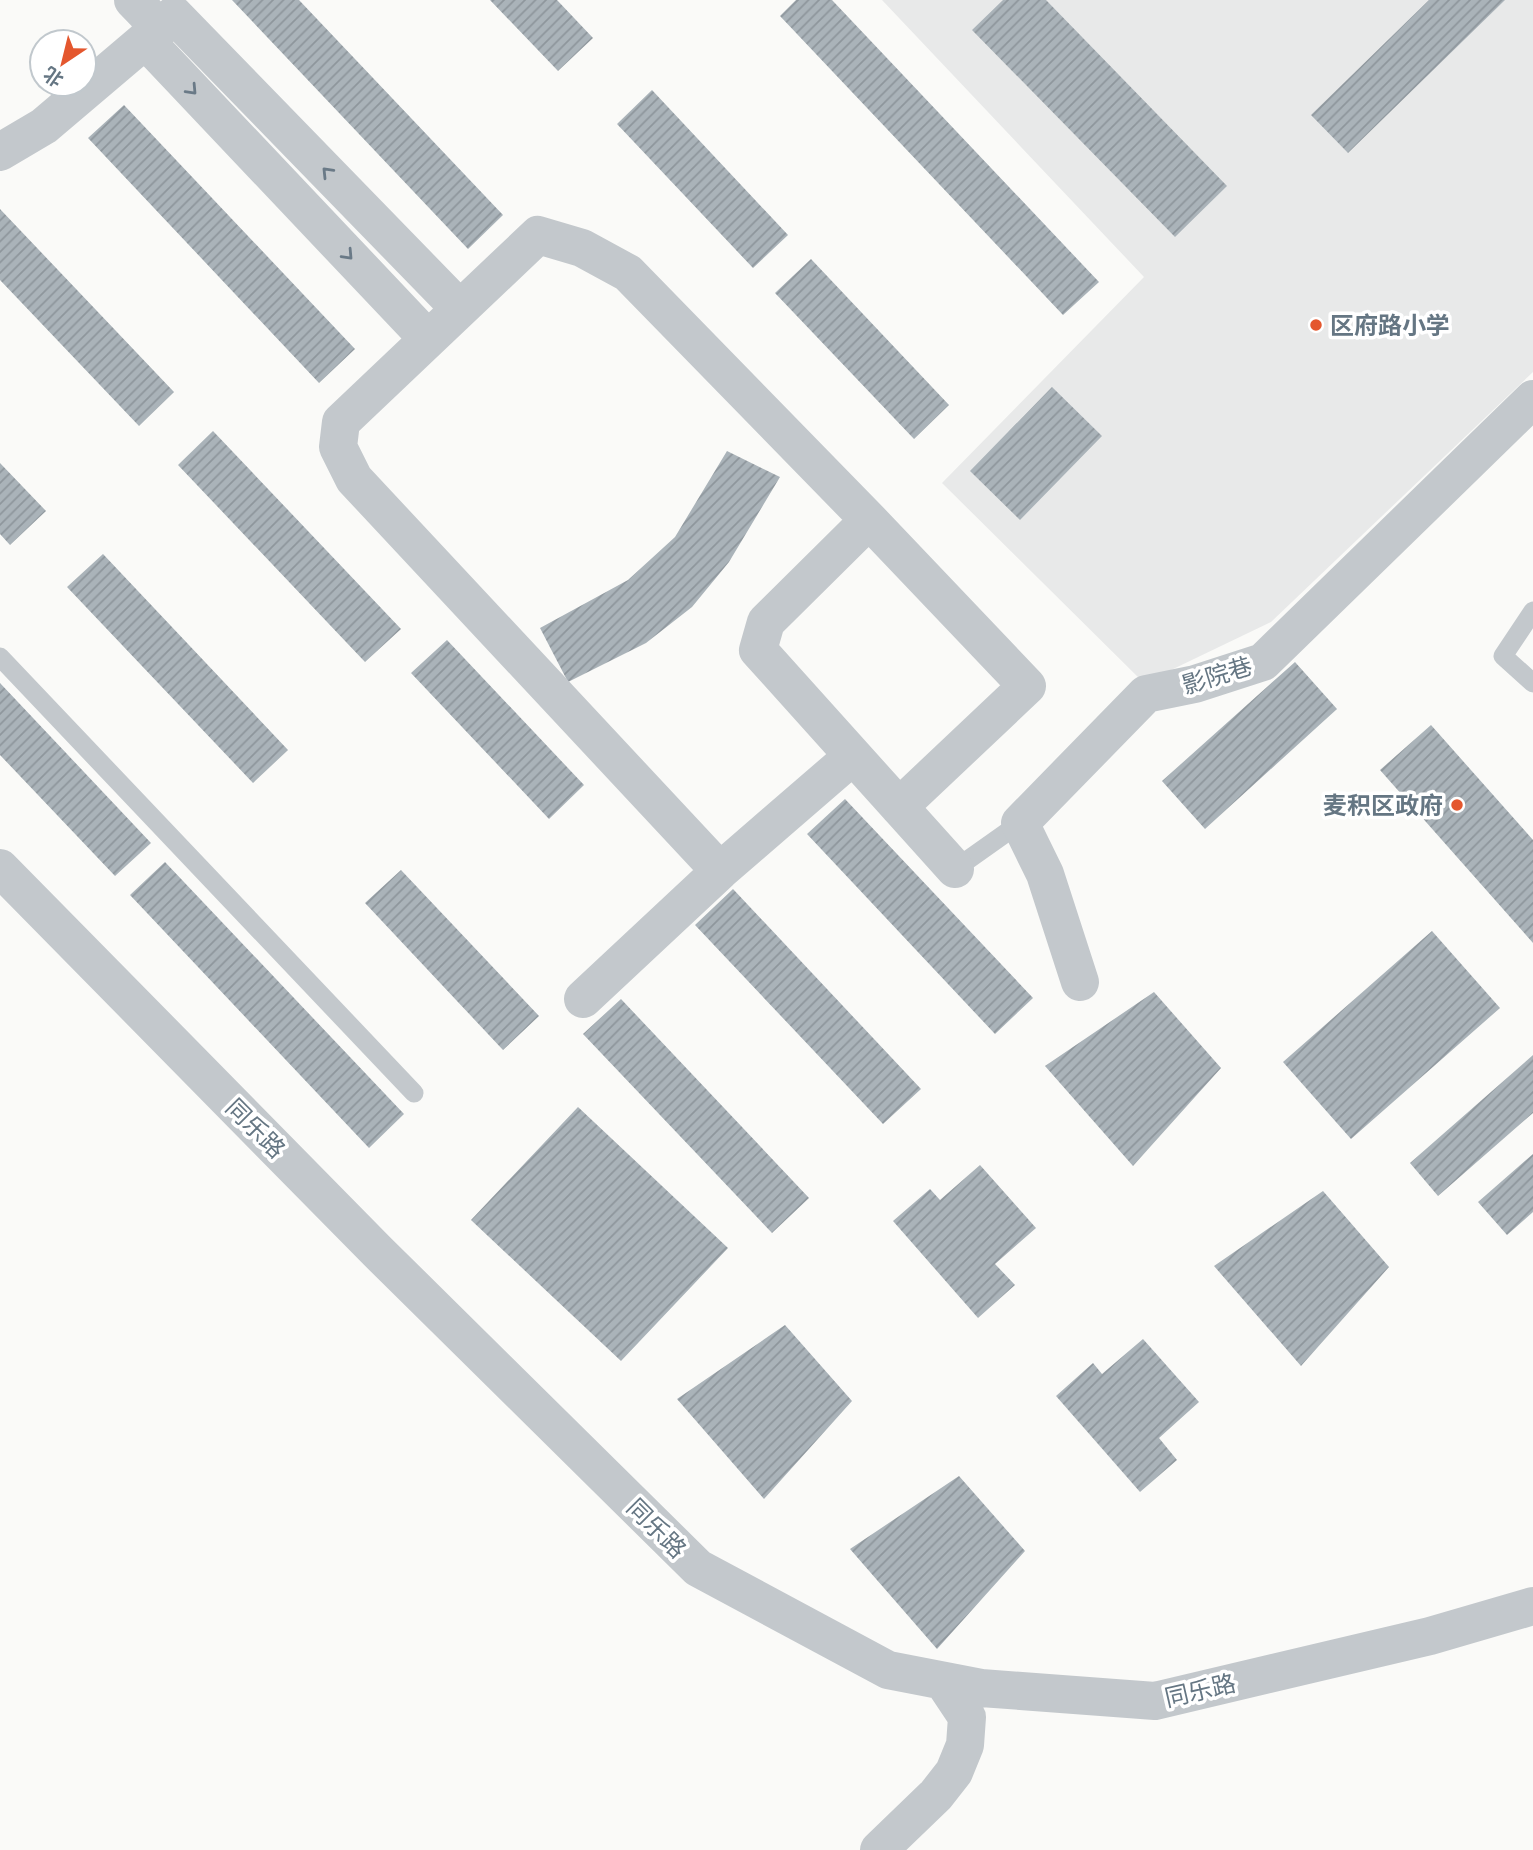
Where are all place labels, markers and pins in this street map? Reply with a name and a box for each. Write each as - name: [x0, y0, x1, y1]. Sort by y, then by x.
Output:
- place label: 区府路小学: [1330, 311, 1450, 339]
- marker: 区府路小学: [1308, 317, 1324, 333]
- place label: 麦积区政府: [1323, 791, 1443, 819]
- marker: 麦积区政府: [1449, 797, 1465, 813]

